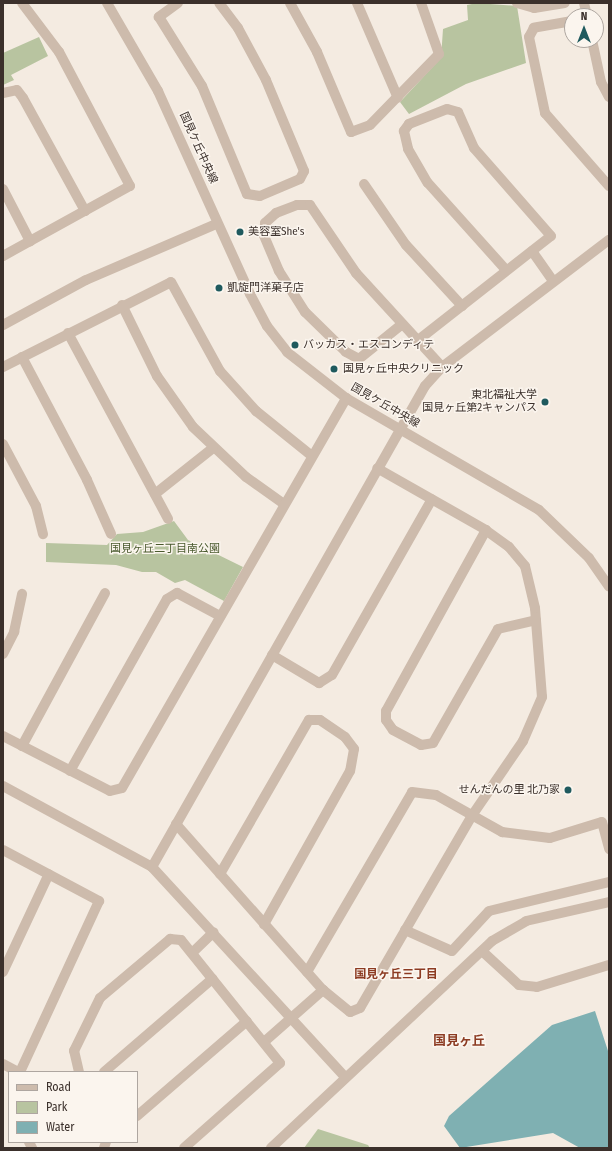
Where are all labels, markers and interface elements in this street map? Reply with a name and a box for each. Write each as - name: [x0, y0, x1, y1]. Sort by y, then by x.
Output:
- north arrow: [564, 8, 604, 48]
- text: N: [581, 10, 587, 23]
- street label: 国見ケ丘中央線: [176, 110, 220, 186]
- place label: 美容室She's: [248, 225, 304, 239]
- marker: 美容室She's: [235, 227, 245, 237]
- place label: 凱旋門洋菓子店: [227, 281, 304, 295]
- marker: 凱旋門洋菓子店: [214, 283, 224, 293]
- place label: バッカス・エスコンディテ: [303, 338, 435, 352]
- marker: バッカス・エスコンディテ: [290, 340, 300, 350]
- place label: 国見ヶ丘中央クリニック: [343, 362, 464, 376]
- marker: 国見ヶ丘中央クリニック: [328, 363, 340, 375]
- street label: 国見ケ丘中央線: [348, 381, 422, 431]
- place label: 東北福祉大学 国見ヶ丘第2キャンパス: [422, 389, 537, 415]
- marker: 東北福祉大学 国見ヶ丘第2キャンパス: [540, 397, 550, 407]
- park label: 国見ヶ丘二丁目南公園: [110, 542, 220, 556]
- place label: せんだんの里 北乃家: [458, 783, 560, 797]
- marker: せんだんの里 北乃家: [563, 785, 573, 795]
- district label: 国見ヶ丘三丁目: [354, 968, 438, 982]
- district label: 国見ヶ丘: [433, 1033, 485, 1049]
- legend: [8, 1071, 138, 1143]
- text: Road: [46, 1080, 71, 1094]
- text: Park: [46, 1100, 67, 1114]
- text: Water: [46, 1120, 74, 1134]

